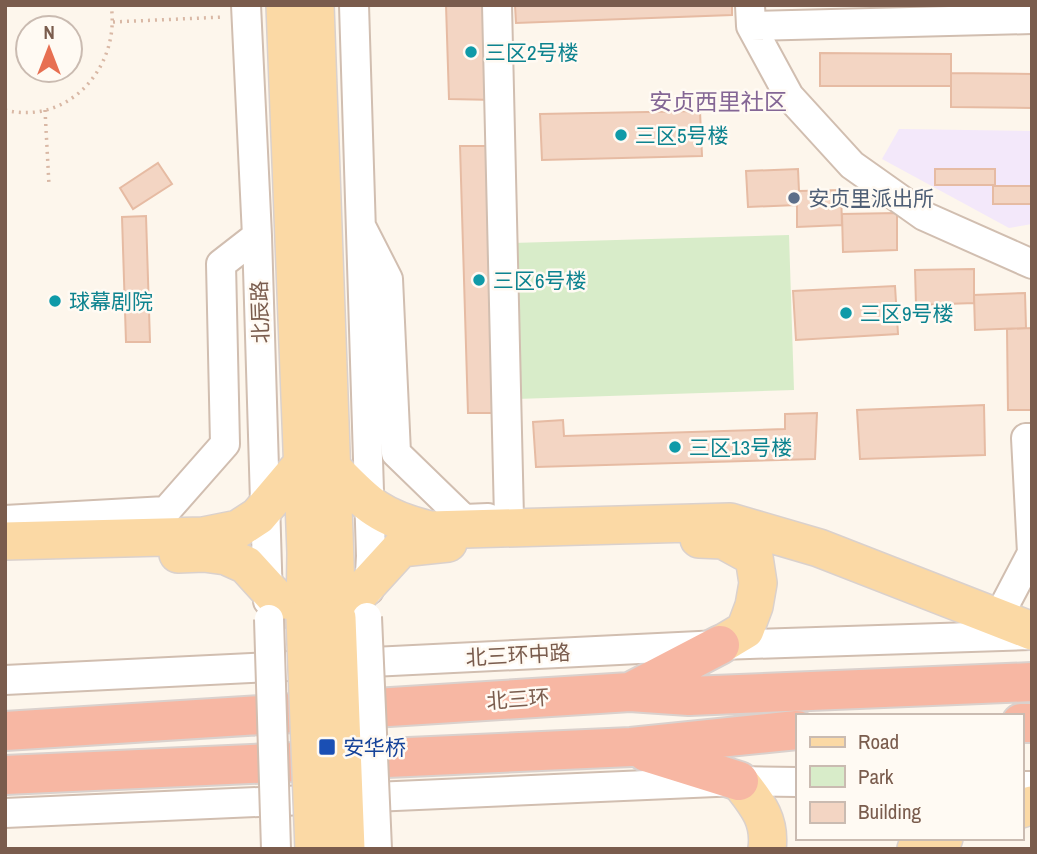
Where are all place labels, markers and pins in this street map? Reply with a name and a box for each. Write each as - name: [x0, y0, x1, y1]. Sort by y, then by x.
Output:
- place label: 三区2号楼: [485, 38, 579, 67]
- marker: 三区2号楼: [463, 44, 479, 60]
- place label: 三区5号楼: [635, 121, 729, 150]
- marker: 三区5号楼: [613, 127, 629, 143]
- place label: 安贞里派出所: [808, 184, 934, 213]
- marker: 安贞里派出所: [786, 190, 802, 206]
- place label: 三区6号楼: [493, 266, 587, 295]
- marker: 三区6号楼: [471, 272, 487, 288]
- place label: 球幕剧院: [69, 287, 153, 316]
- marker: 球幕剧院: [47, 293, 63, 309]
- place label: 三区9号楼: [860, 299, 954, 328]
- marker: 三区9号楼: [838, 305, 854, 321]
- place label: 三区13号楼: [689, 433, 792, 462]
- marker: 三区13号楼: [667, 439, 683, 455]
- place label: 安华桥: [343, 733, 406, 762]
- marker: 安华桥: [317, 737, 337, 757]

